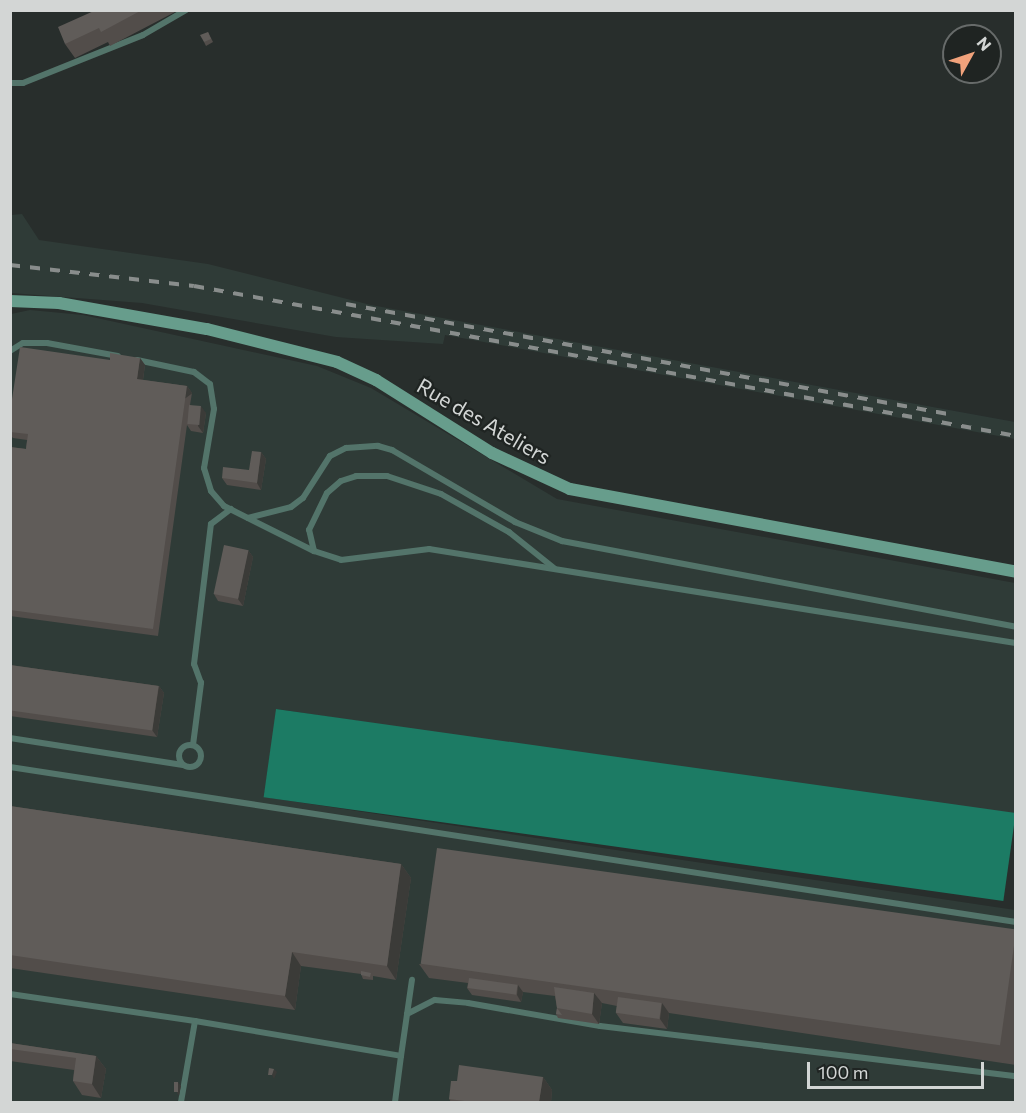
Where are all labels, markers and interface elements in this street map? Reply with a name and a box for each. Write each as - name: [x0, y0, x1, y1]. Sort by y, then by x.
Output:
- north arrow: [942, 24, 1002, 84]
- text: N: [974, 33, 996, 54]
- street label: Rue des Ateliers: [413, 373, 555, 469]
- scale bar: [810, 1050, 987, 1088]
- text: 100 m: [818, 1061, 868, 1083]

